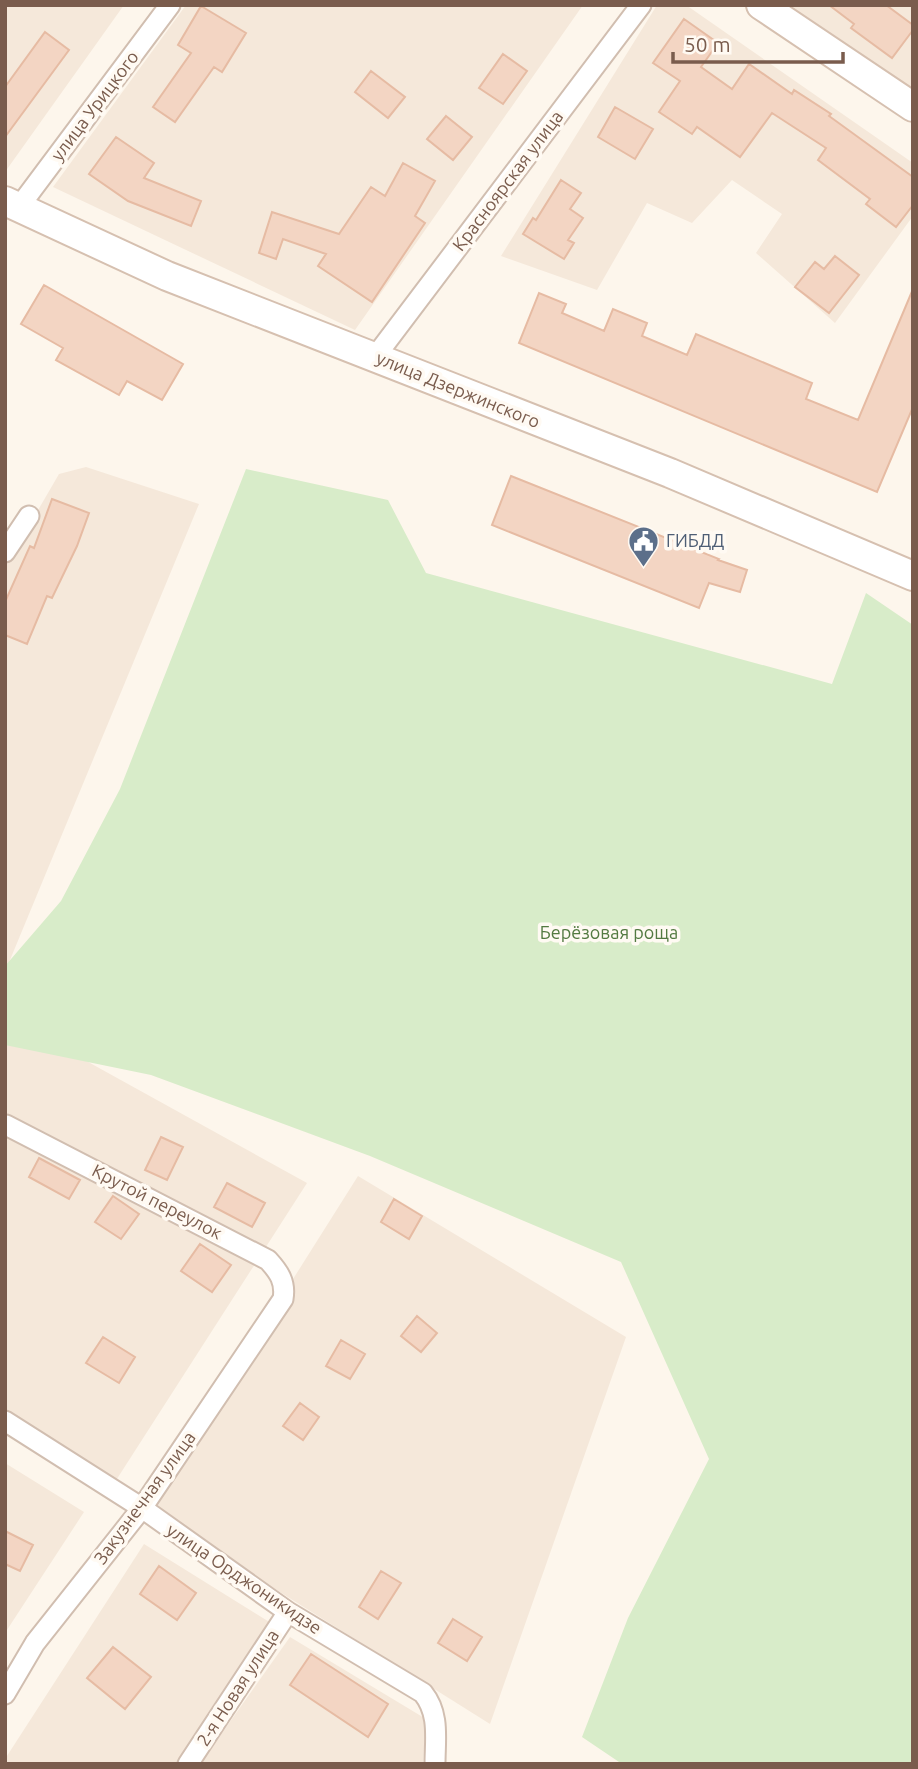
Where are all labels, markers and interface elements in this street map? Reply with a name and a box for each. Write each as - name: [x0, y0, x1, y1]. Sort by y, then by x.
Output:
- scale bar: [673, 21, 843, 65]
- text: 50 m: [684, 32, 731, 56]
- street label: улица Урицкого: [46, 47, 142, 164]
- street label: Красноярская улица: [448, 106, 566, 254]
- street label: улица Дзержинского: [374, 347, 543, 431]
- public building icon: ГИБДД: [626, 524, 660, 568]
- place label: ГИБДД: [666, 530, 724, 550]
- park label: Берёзовая роща: [540, 922, 678, 942]
- street label: Крутой переулок: [89, 1160, 226, 1243]
- street label: Закузнечная улица: [89, 1427, 199, 1567]
- street label: улица Орджоникидзе: [163, 1519, 326, 1637]
- street label: 2-я Новая улица: [192, 1626, 282, 1749]

